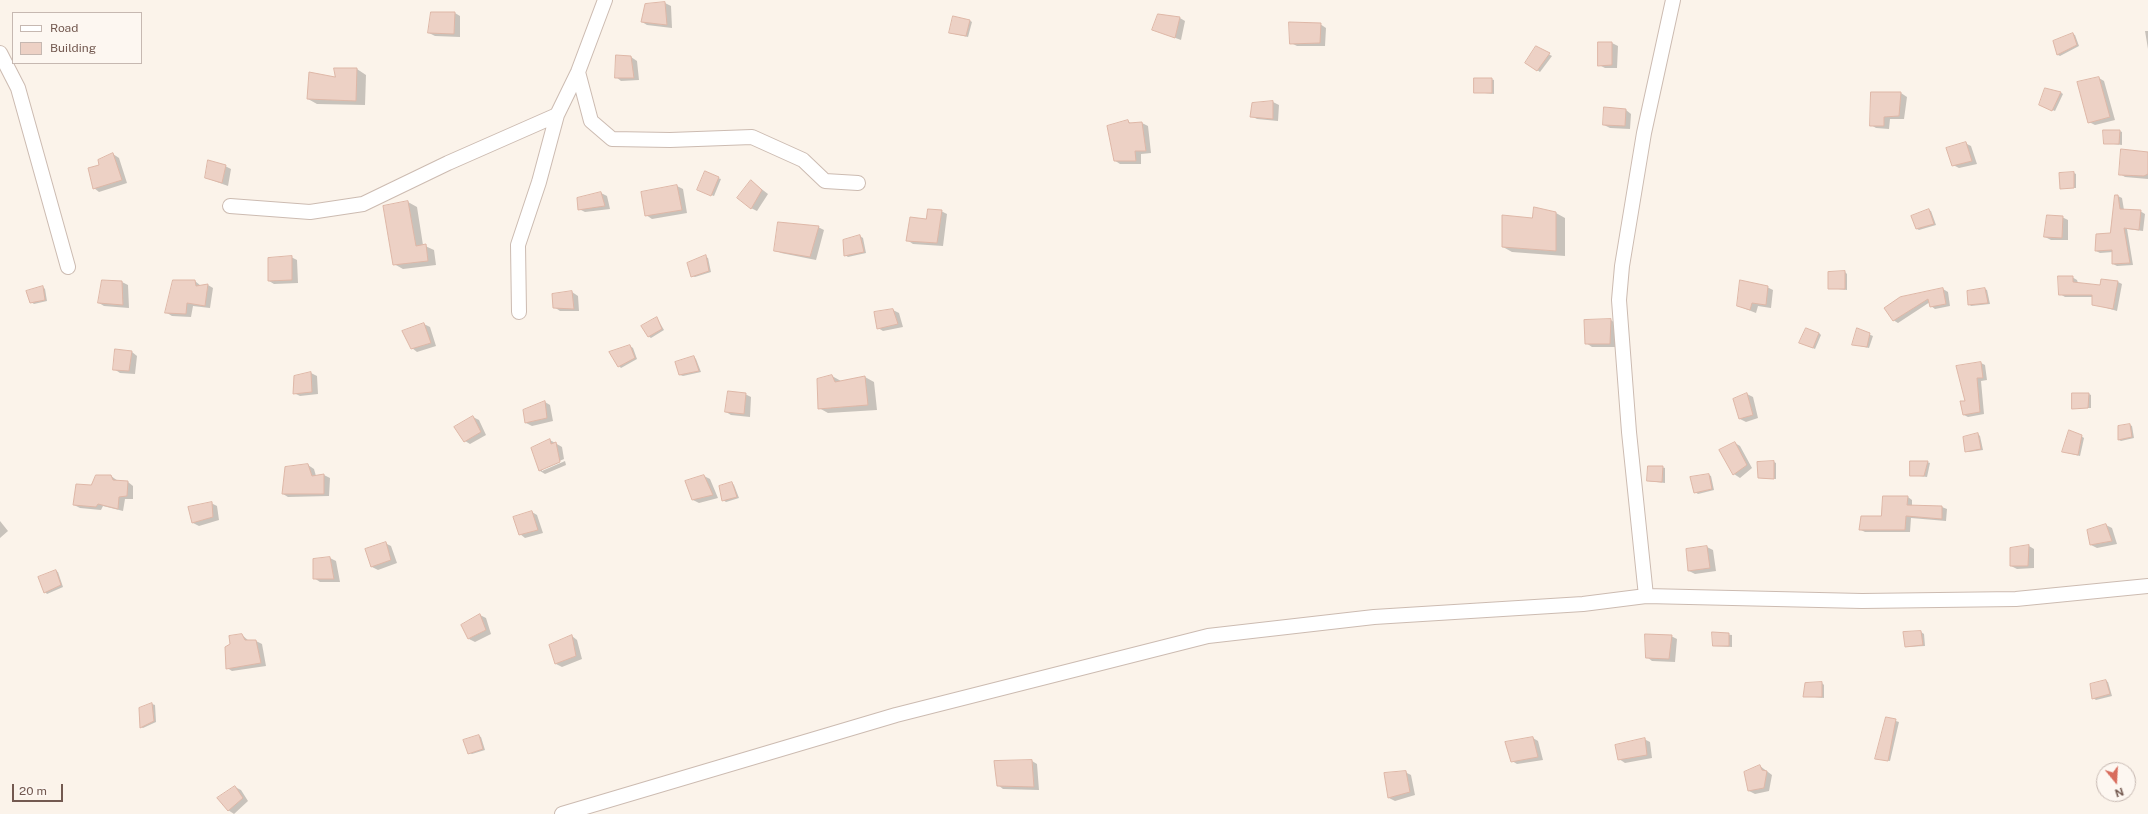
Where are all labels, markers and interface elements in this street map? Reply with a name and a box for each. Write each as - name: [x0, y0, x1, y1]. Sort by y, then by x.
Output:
- legend: [12, 12, 142, 64]
- text: Road: [50, 21, 78, 35]
- text: Building: [50, 41, 96, 55]
- north arrow: [2096, 762, 2136, 802]
- scale bar: [14, 776, 65, 802]
- text: 20 m: [19, 784, 47, 798]
- text: N: [2113, 785, 2125, 799]

